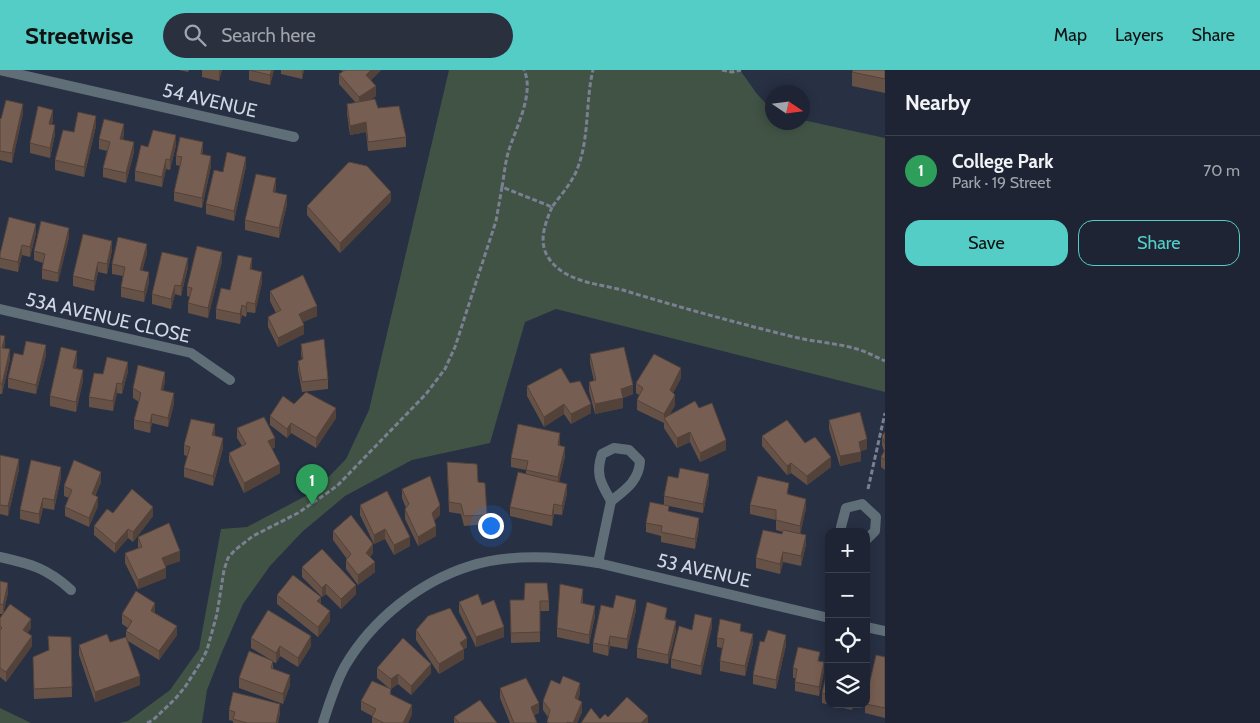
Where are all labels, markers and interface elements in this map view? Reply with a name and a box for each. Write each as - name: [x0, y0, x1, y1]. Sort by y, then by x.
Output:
- search box: [163, 13, 513, 58]
- text: Streetwise: [25, 21, 133, 50]
- icon: search: [181, 21, 209, 49]
- text: Search here: [221, 24, 316, 47]
- text: Map: [1054, 24, 1087, 46]
- text: Layers: [1115, 24, 1164, 46]
- text: Share: [1192, 24, 1235, 46]
- street label: 54 AVENUE: [160, 78, 259, 123]
- north arrow: [765, 85, 810, 130]
- text: Nearby: [905, 90, 971, 115]
- text: College Park: [952, 150, 1053, 173]
- text: 1: [918, 161, 924, 180]
- text: 70 m: [1203, 161, 1240, 180]
- text: Park · 19 Street: [952, 173, 1051, 192]
- button: Save: [905, 220, 1068, 266]
- button: Share: [1078, 220, 1240, 266]
- street label: 53A AVENUE CLOSE: [23, 287, 193, 348]
- pin: 1: [296, 464, 328, 505]
- your location: [478, 513, 504, 539]
- map controls: [825, 528, 870, 708]
- button: +: [825, 528, 870, 573]
- street label: 53 AVENUE: [655, 549, 753, 592]
- button: −: [825, 573, 870, 618]
- button: locate: [825, 618, 870, 663]
- button: layers: [825, 663, 870, 708]

